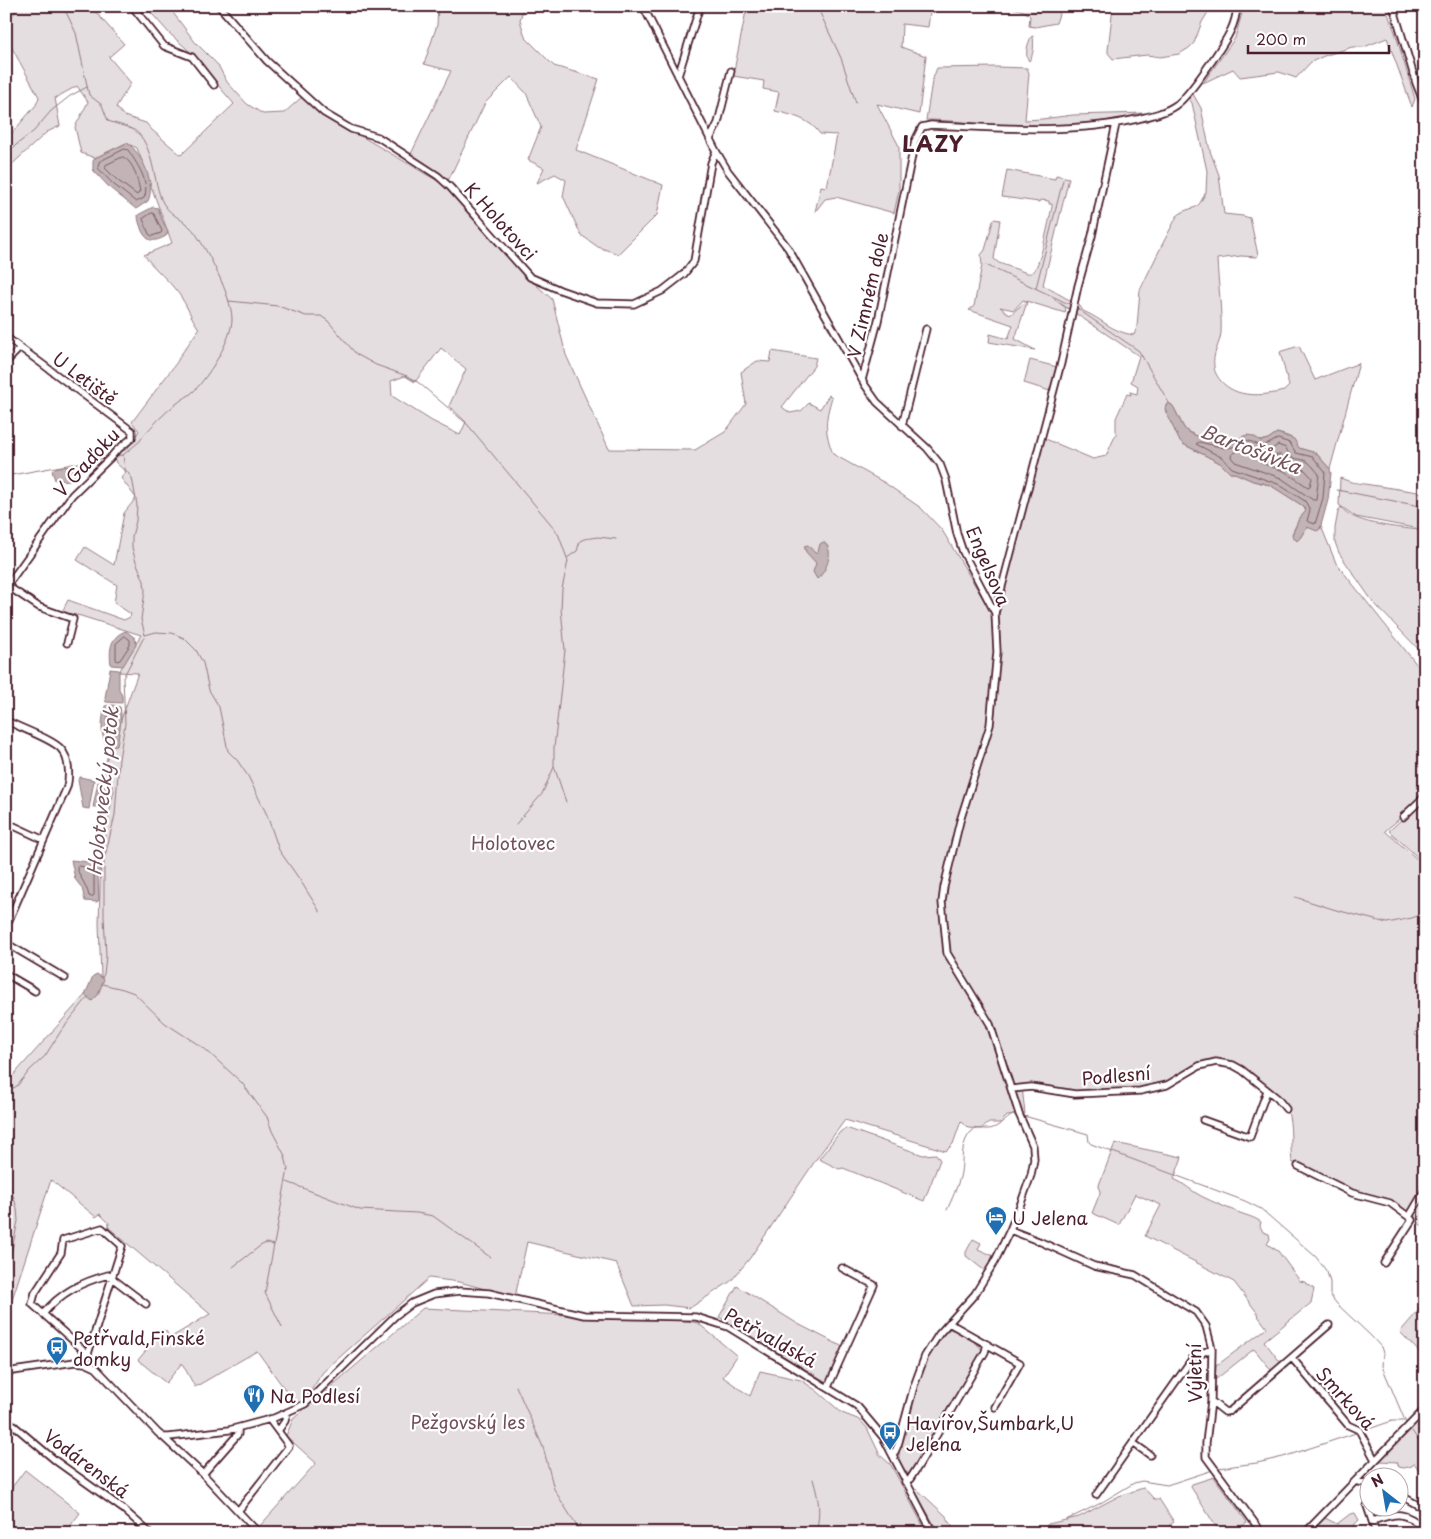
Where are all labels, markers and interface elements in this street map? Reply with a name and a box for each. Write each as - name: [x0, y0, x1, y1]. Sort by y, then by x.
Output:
- scale bar: [1248, 22, 1390, 54]
- text: 200 m: [1256, 27, 1306, 50]
- district label: LAZY: [902, 126, 964, 159]
- street label: K Holotovci: [458, 176, 544, 266]
- street label: V Zimném dole: [839, 230, 895, 360]
- street label: U Letiště: [47, 345, 123, 411]
- water label: Bartošůvka: [1197, 416, 1306, 480]
- street label: V Gaďoku: [47, 421, 125, 503]
- street label: Engelsova: [960, 522, 1018, 610]
- water label: Holotovecký potok: [79, 704, 125, 877]
- park label: Holotovec: [471, 829, 555, 856]
- street label: Podlesní: [1081, 1059, 1152, 1091]
- place label: U Jelena: [1012, 1204, 1089, 1231]
- hotel icon: U Jelena: [984, 1205, 1008, 1236]
- street label: Petřvaldská: [720, 1300, 823, 1374]
- place label: Petřvald,Finské domky: [73, 1324, 205, 1372]
- bus stop icon: Petřvald,Finské domky: [45, 1335, 69, 1366]
- street label: Výletní: [1180, 1343, 1208, 1403]
- street label: Smrková: [1310, 1360, 1382, 1436]
- place label: Na Podlesí: [270, 1382, 360, 1409]
- restaurant icon: Na Podlesí: [242, 1383, 266, 1414]
- park label: Pežgovský les: [411, 1408, 525, 1435]
- place label: Havířov,Šumbark,U Jelena: [906, 1409, 1074, 1457]
- bus stop icon: Havířov,Šumbark,U Jelena: [878, 1420, 902, 1451]
- street label: Vodárenská: [39, 1422, 136, 1505]
- north arrow: [1358, 1466, 1408, 1516]
- text: N: [1367, 1469, 1387, 1492]

